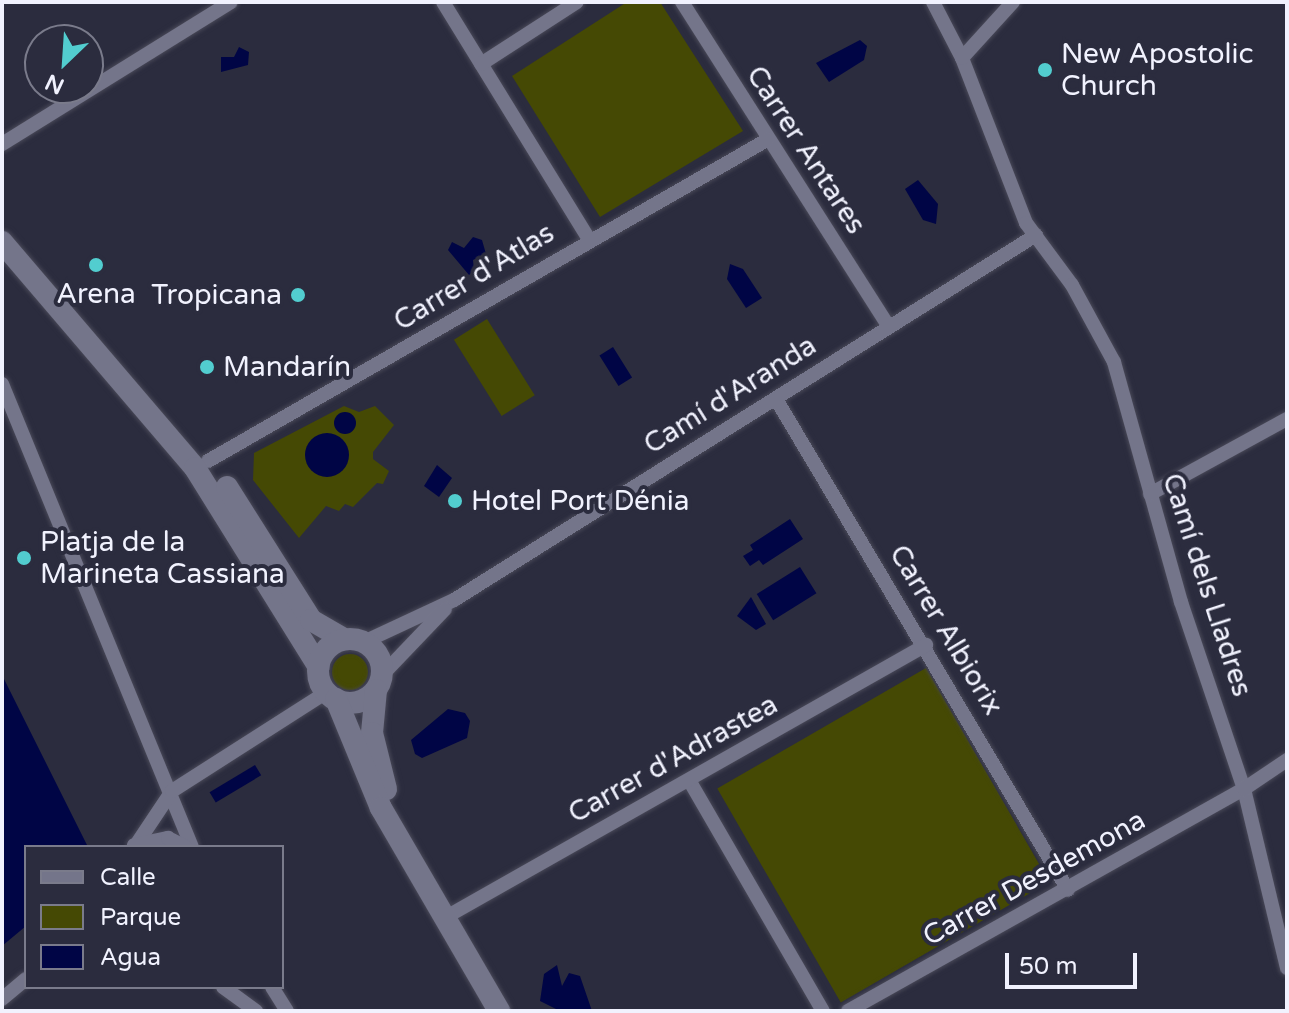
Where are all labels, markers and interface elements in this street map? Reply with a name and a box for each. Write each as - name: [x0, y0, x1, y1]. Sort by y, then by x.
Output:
- north arrow: [24, 24, 104, 104]
- place label: New Apostolic Church: [1061, 37, 1253, 103]
- street label: Carrer Antares: [739, 60, 873, 240]
- marker: New Apostolic Church: [1036, 61, 1054, 79]
- text: N: [41, 68, 68, 99]
- street label: Carrer d'Atlas: [388, 216, 560, 338]
- marker: Arena: [87, 256, 105, 274]
- place label: Arena: [56, 277, 136, 311]
- place label: Tropicana: [151, 278, 282, 312]
- marker: Tropicana: [289, 286, 307, 304]
- street label: Camí d'Aranda: [638, 329, 822, 461]
- place label: Mandarín: [223, 350, 351, 384]
- marker: Mandarín: [198, 358, 216, 376]
- street label: Camí dels Lladres: [1155, 469, 1259, 701]
- place label: Hotel Port Dénia: [471, 484, 690, 518]
- marker: Hotel Port Dénia: [446, 492, 464, 510]
- place label: Platja de la Marineta Cassiana: [40, 525, 285, 591]
- street label: Carrer Albiorix: [882, 539, 1010, 721]
- marker: Platja de la Marineta Cassiana: [15, 549, 33, 567]
- street label: Carrer d'Adrastea: [563, 688, 783, 830]
- street label: Carrer Desdemona: [917, 803, 1151, 953]
- legend: [24, 845, 284, 989]
- text: Calle: [100, 863, 156, 892]
- text: Parque: [100, 903, 181, 932]
- scale bar: [1009, 937, 1141, 987]
- text: Agua: [100, 943, 161, 972]
- text: 50 m: [1019, 952, 1077, 981]

